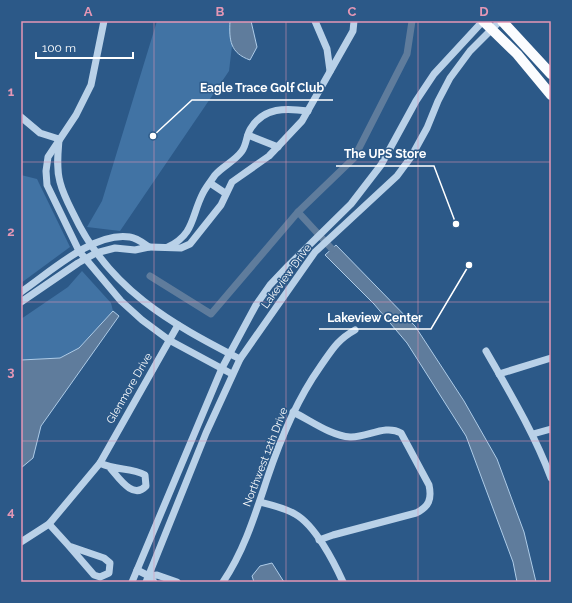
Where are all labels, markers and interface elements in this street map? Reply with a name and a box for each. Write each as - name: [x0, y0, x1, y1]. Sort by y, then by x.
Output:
- text: A: [84, 4, 93, 19]
- text: B: [216, 4, 225, 19]
- text: C: [348, 4, 357, 19]
- text: D: [479, 4, 489, 19]
- scale bar: [36, 34, 133, 60]
- text: 100 m: [42, 41, 76, 55]
- callout: Eagle Trace Golf Club: [192, 76, 333, 100]
- text: Eagle Trace Golf Club: [200, 81, 324, 95]
- text: 1: [8, 84, 15, 99]
- callout: The UPS Store: [336, 142, 434, 166]
- text: The UPS Store: [344, 147, 426, 161]
- text: 2: [7, 224, 15, 239]
- street label: Lakeview Drive: [259, 241, 314, 311]
- callout: Lakeview Center: [319, 305, 431, 329]
- text: Lakeview Center: [327, 311, 423, 325]
- street label: Glenmore Drive: [104, 350, 155, 426]
- text: 3: [7, 364, 15, 379]
- street label: Northwest 12th Drive: [241, 405, 291, 509]
- text: 4: [7, 504, 15, 519]

